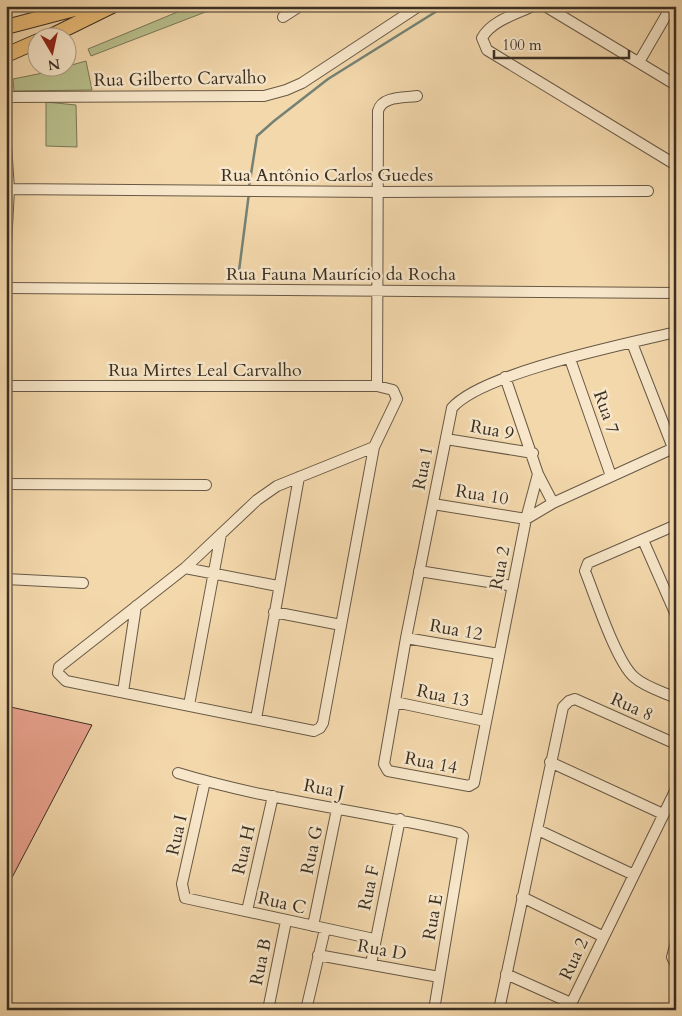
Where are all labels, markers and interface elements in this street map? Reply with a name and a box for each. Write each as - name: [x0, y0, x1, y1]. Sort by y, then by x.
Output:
- north arrow: [28, 28, 78, 78]
- scale bar: [494, 28, 630, 60]
- text: 100 m: [502, 35, 542, 55]
- text: N: [46, 54, 61, 75]
- street label: Rua Gilberto Carvalho: [93, 65, 267, 93]
- street label: Rua Antônio Carlos Guedes: [221, 163, 433, 188]
- street label: Rua Fauna Maurício da Rocha: [226, 262, 456, 287]
- street label: Rua Mirtes Leal Carvalho: [108, 358, 302, 383]
- street label: Rua 7: [587, 387, 625, 437]
- street label: Rua 9: [468, 414, 516, 446]
- street label: Rua 1: [407, 444, 439, 492]
- street label: Rua 10: [454, 478, 510, 512]
- street label: Rua 2: [484, 544, 516, 592]
- street label: Rua 12: [428, 613, 484, 647]
- street label: Rua 13: [414, 678, 472, 714]
- street label: Rua 8: [607, 687, 657, 727]
- street label: Rua 14: [402, 746, 460, 780]
- street label: Rua J: [301, 773, 347, 805]
- street label: Rua I: [160, 812, 194, 858]
- street label: Rua H: [226, 823, 262, 877]
- street label: Rua G: [295, 823, 329, 877]
- street label: Rua F: [352, 863, 386, 913]
- street label: Rua C: [255, 885, 309, 921]
- street label: Rua E: [417, 892, 449, 942]
- street label: Rua D: [355, 933, 409, 967]
- street label: Rua 2: [553, 934, 595, 984]
- street label: Rua B: [244, 936, 278, 988]

